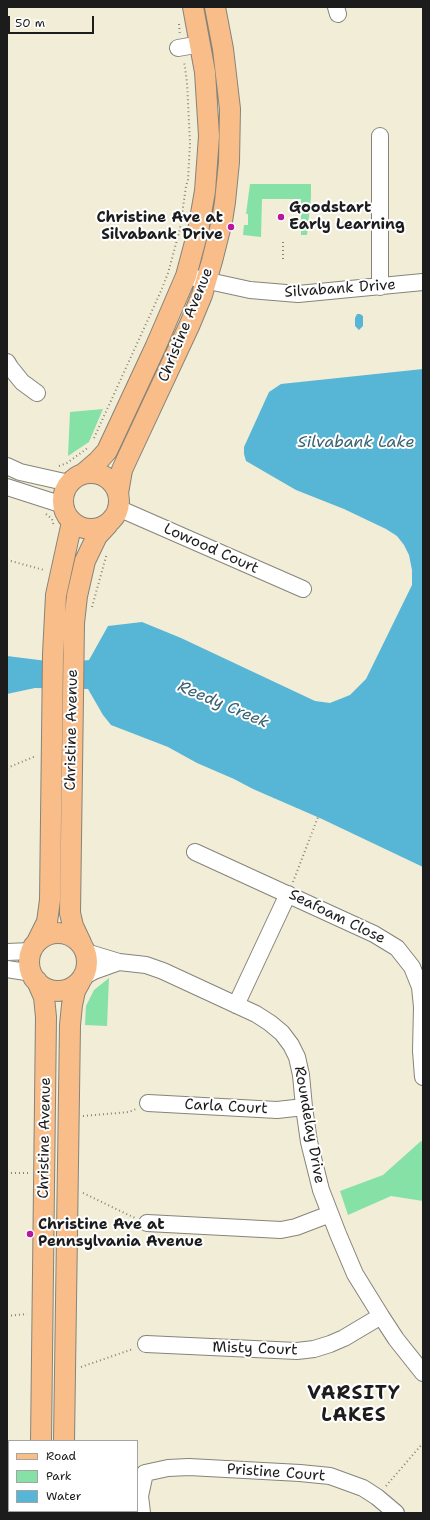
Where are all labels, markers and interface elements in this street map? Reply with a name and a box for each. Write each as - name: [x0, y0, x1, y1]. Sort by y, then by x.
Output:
- scale bar: [10, 8, 96, 34]
- text: 50 m: [15, 15, 45, 31]
- place label: Goodstart Early Learning: [289, 199, 405, 234]
- place label: Christine Ave at Silvabank Drive: [97, 209, 223, 244]
- marker: Goodstart Early Learning: [276, 212, 286, 222]
- marker: Christine Ave at Silvabank Drive: [226, 222, 236, 232]
- street label: Christine Avenue: [155, 265, 217, 385]
- street label: Silvabank Drive: [284, 276, 396, 302]
- water label: Silvabank Lake: [297, 433, 415, 453]
- street label: Lowood Court: [161, 520, 261, 578]
- street label: Christine Avenue: [62, 669, 82, 791]
- water label: Reedy Creek: [175, 677, 271, 733]
- street label: Seafoam Close: [286, 886, 388, 948]
- street label: Roundelay Drive: [290, 1065, 328, 1185]
- street label: Christine Avenue: [35, 1077, 55, 1199]
- street label: Carla Court: [184, 1096, 268, 1118]
- place label: Christine Ave at Pennsylvania Avenue: [38, 1216, 203, 1251]
- marker: Christine Ave at Pennsylvania Avenue: [25, 1229, 35, 1239]
- street label: Misty Court: [212, 1339, 298, 1359]
- district label: VARSITY LAKES: [307, 1383, 401, 1427]
- legend: [8, 1440, 138, 1512]
- text: Road: [46, 1448, 76, 1464]
- street label: Pristine Court: [226, 1461, 326, 1485]
- text: Park: [46, 1468, 72, 1484]
- text: Water: [46, 1488, 81, 1504]

